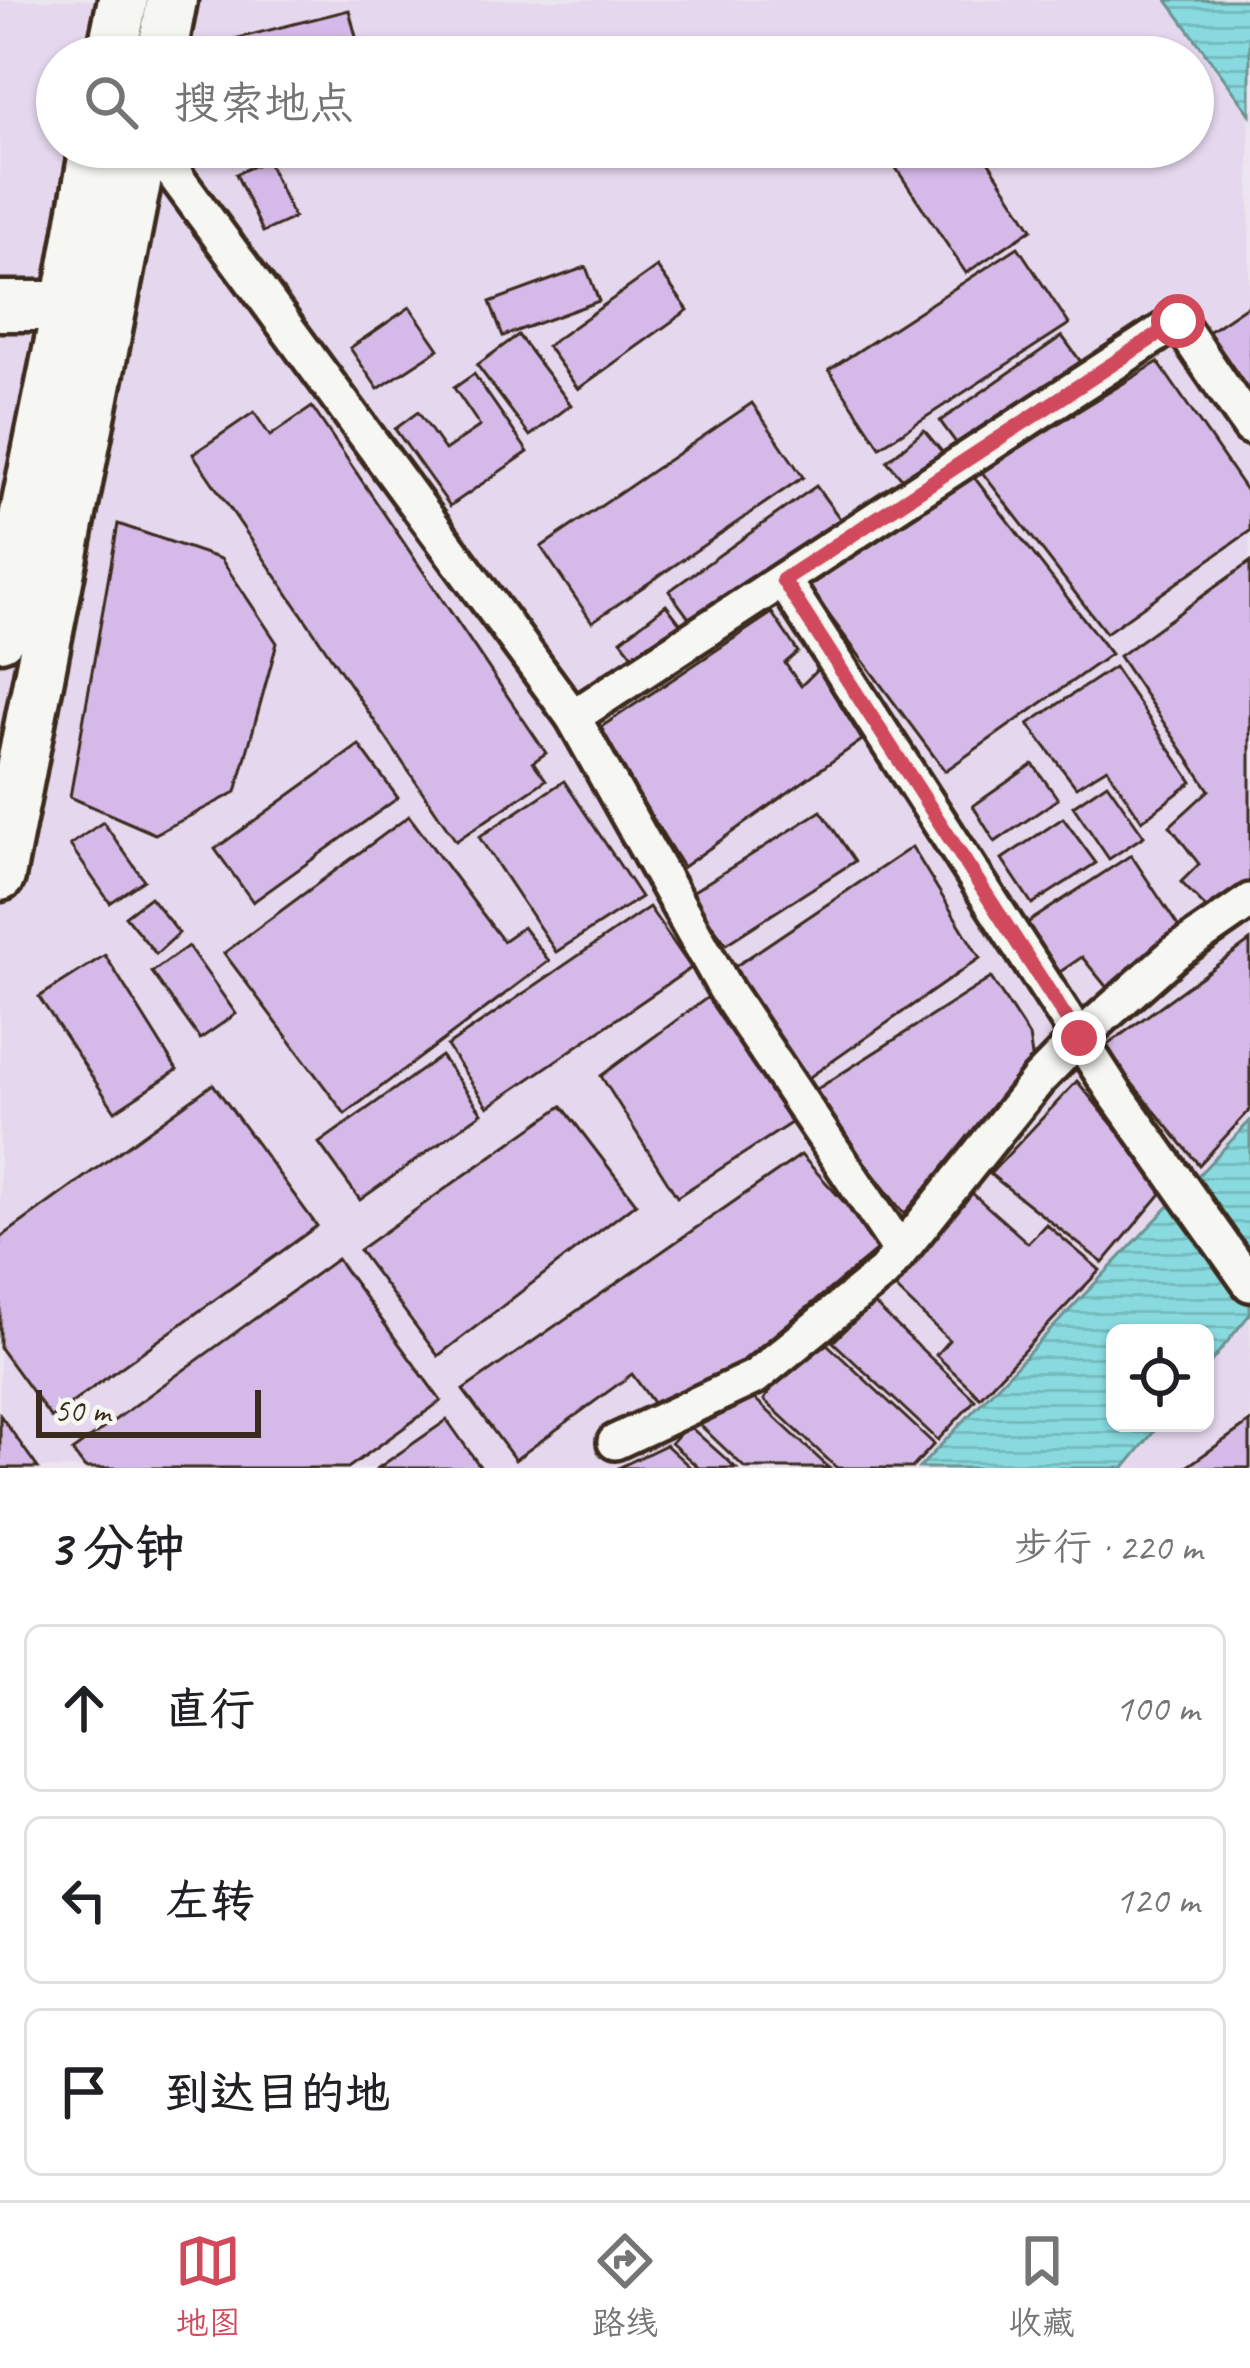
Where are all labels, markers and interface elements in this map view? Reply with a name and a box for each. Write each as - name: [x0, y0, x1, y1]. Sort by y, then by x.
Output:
- search box: [36, 36, 1214, 168]
- icon: search: [78, 69, 144, 135]
- text: 搜索地点: [174, 75, 354, 132]
- route start: [1151, 294, 1205, 348]
- route end: [1052, 1011, 1106, 1065]
- map controls: [1106, 1324, 1214, 1432]
- button: locate: [1106, 1324, 1214, 1432]
- scale bar: [36, 1384, 261, 1437]
- text: 50 m: [54, 1390, 110, 1432]
- text: 3 分钟: [48, 1516, 185, 1580]
- text: 步行 · 220 m: [1014, 1523, 1202, 1572]
- icon: ahead: [51, 1675, 117, 1741]
- text: 直行: [165, 1681, 255, 1738]
- text: 100 m: [1115, 1684, 1199, 1733]
- icon: left: [51, 1867, 117, 1933]
- text: 左转: [165, 1873, 255, 1930]
- text: 120 m: [1115, 1876, 1199, 1925]
- icon: arrive: [51, 2059, 117, 2125]
- text: 到达目的地: [165, 2065, 390, 2122]
- tab: 地图: [175, 2228, 241, 2344]
- tab: 路线: [592, 2228, 658, 2344]
- tab: 收藏: [1009, 2228, 1075, 2344]

